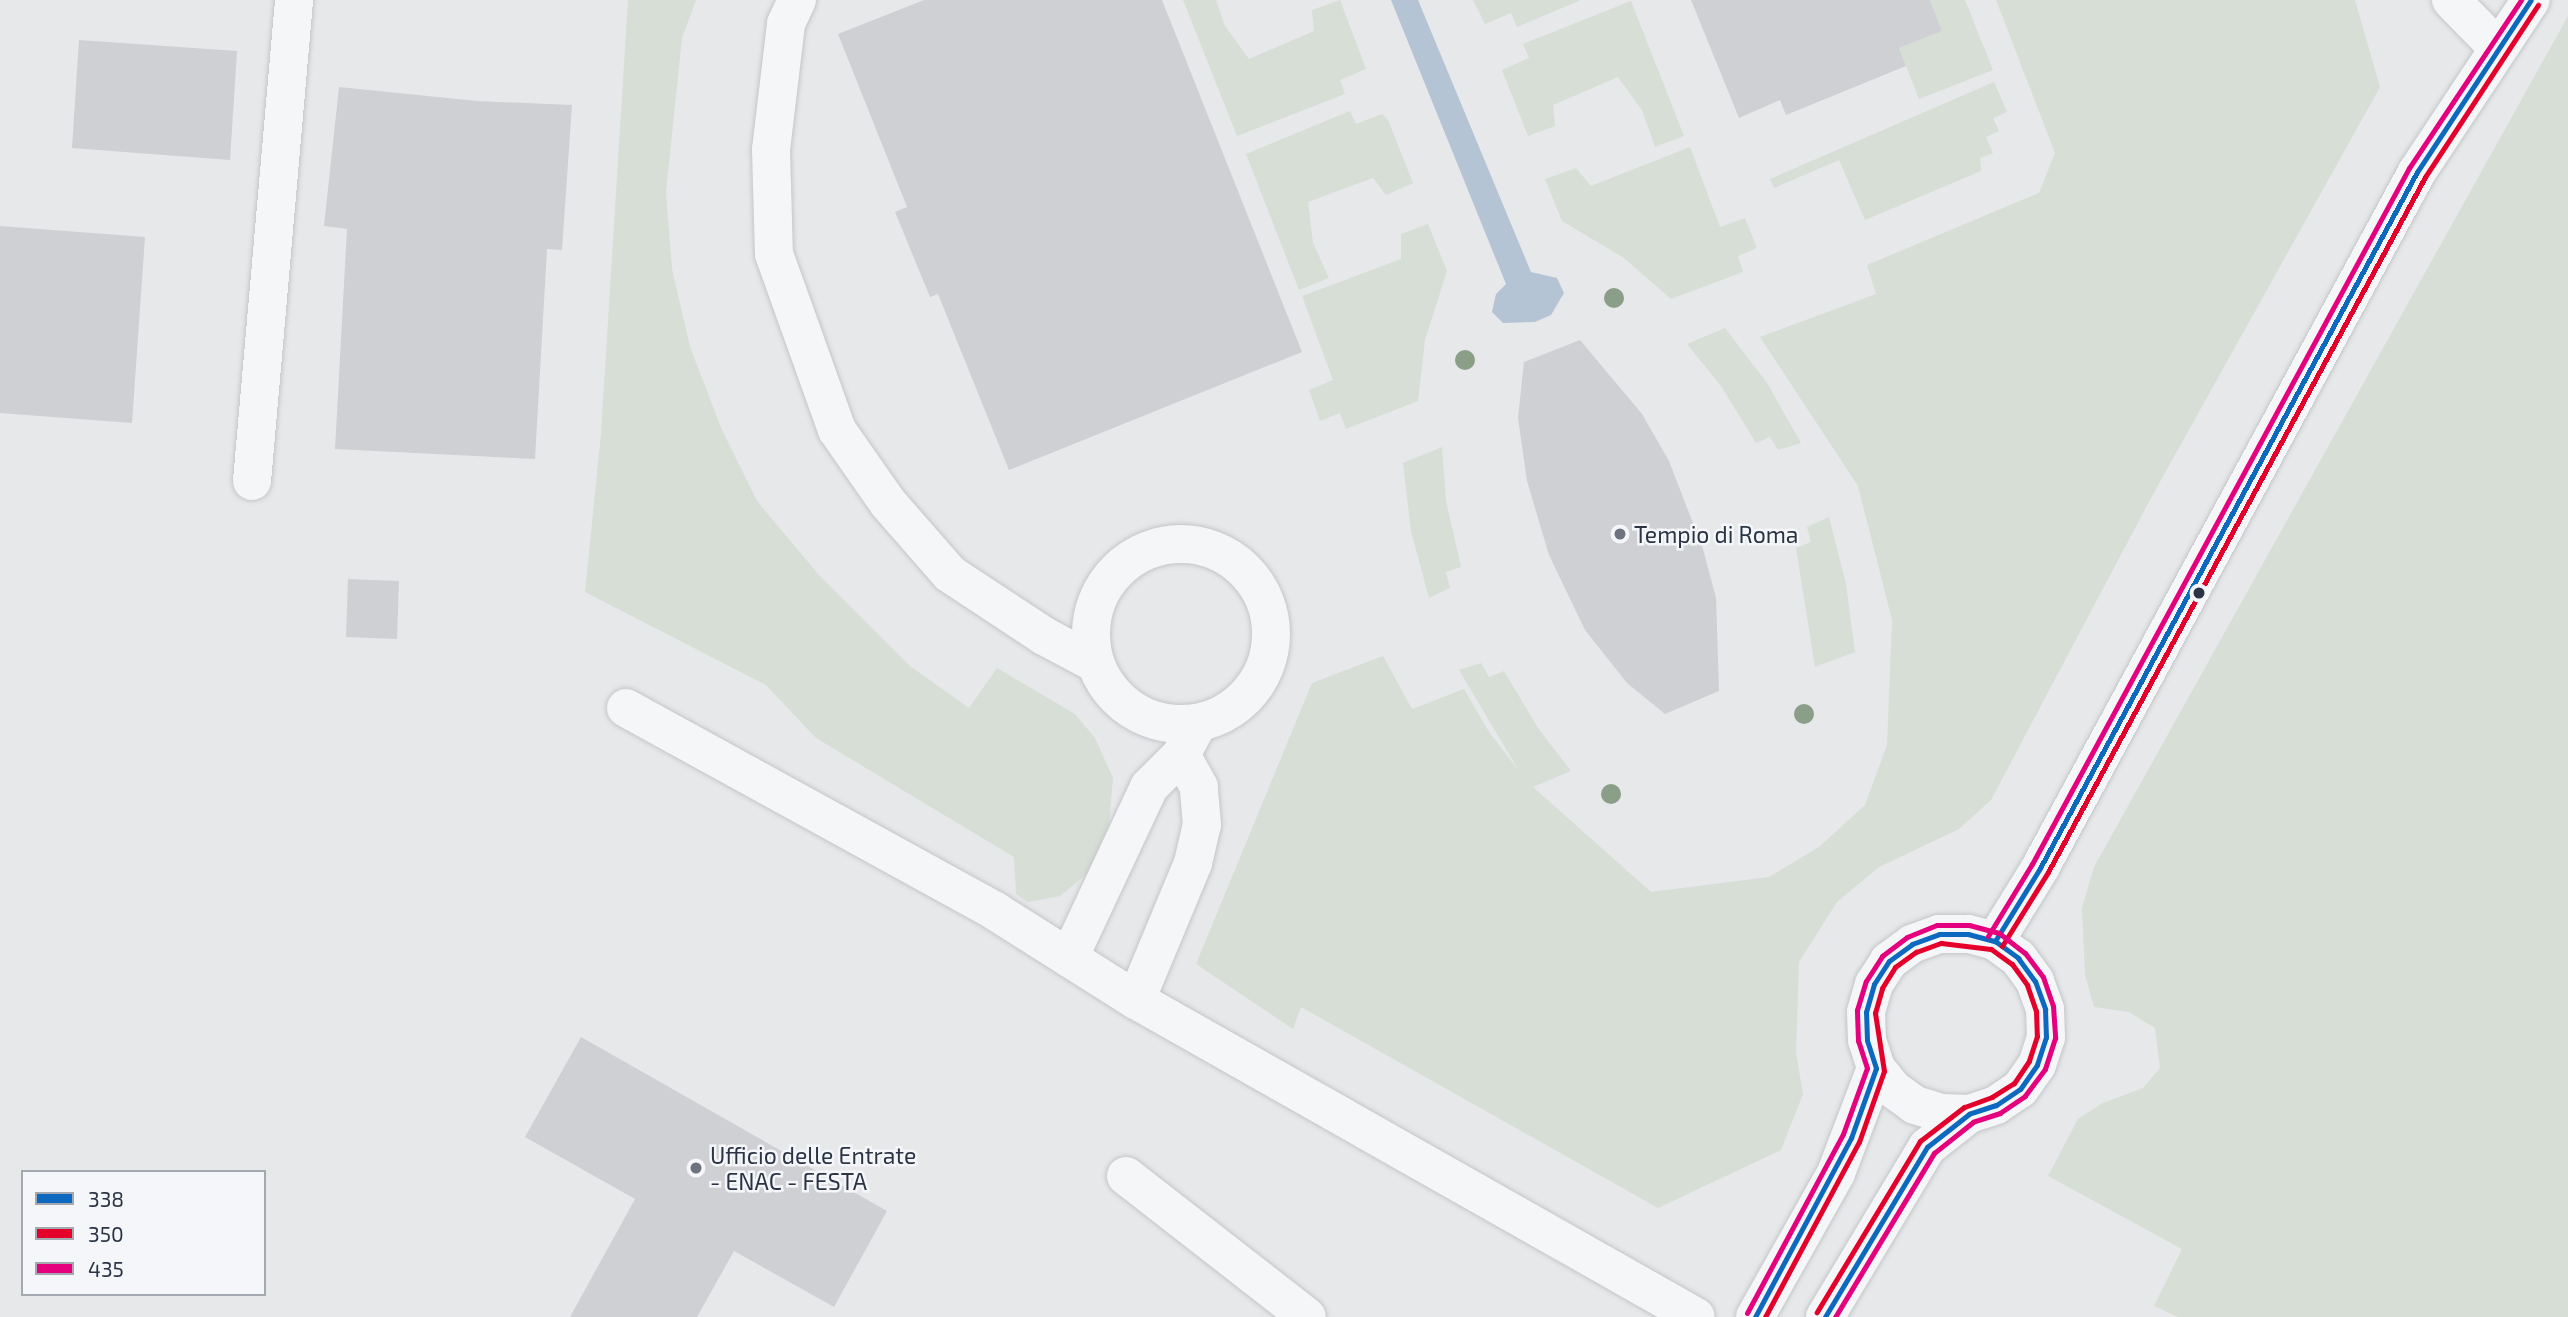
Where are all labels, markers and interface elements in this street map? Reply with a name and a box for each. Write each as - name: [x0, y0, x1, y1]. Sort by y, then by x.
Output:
- place label: Tempio di Roma: [1634, 520, 1798, 548]
- marker: Tempio di Roma: [1612, 526, 1628, 542]
- unlabelled marker: [2192, 586, 2206, 600]
- place label: Ufficio delle Entrate - ENAC - FESTA: [710, 1141, 916, 1195]
- marker: Ufficio delle Entrate - ENAC - FESTA: [688, 1160, 704, 1176]
- legend: [21, 1170, 266, 1296]
- text: 338: [88, 1186, 124, 1211]
- text: 350: [88, 1221, 124, 1246]
- text: 435: [88, 1256, 124, 1281]

